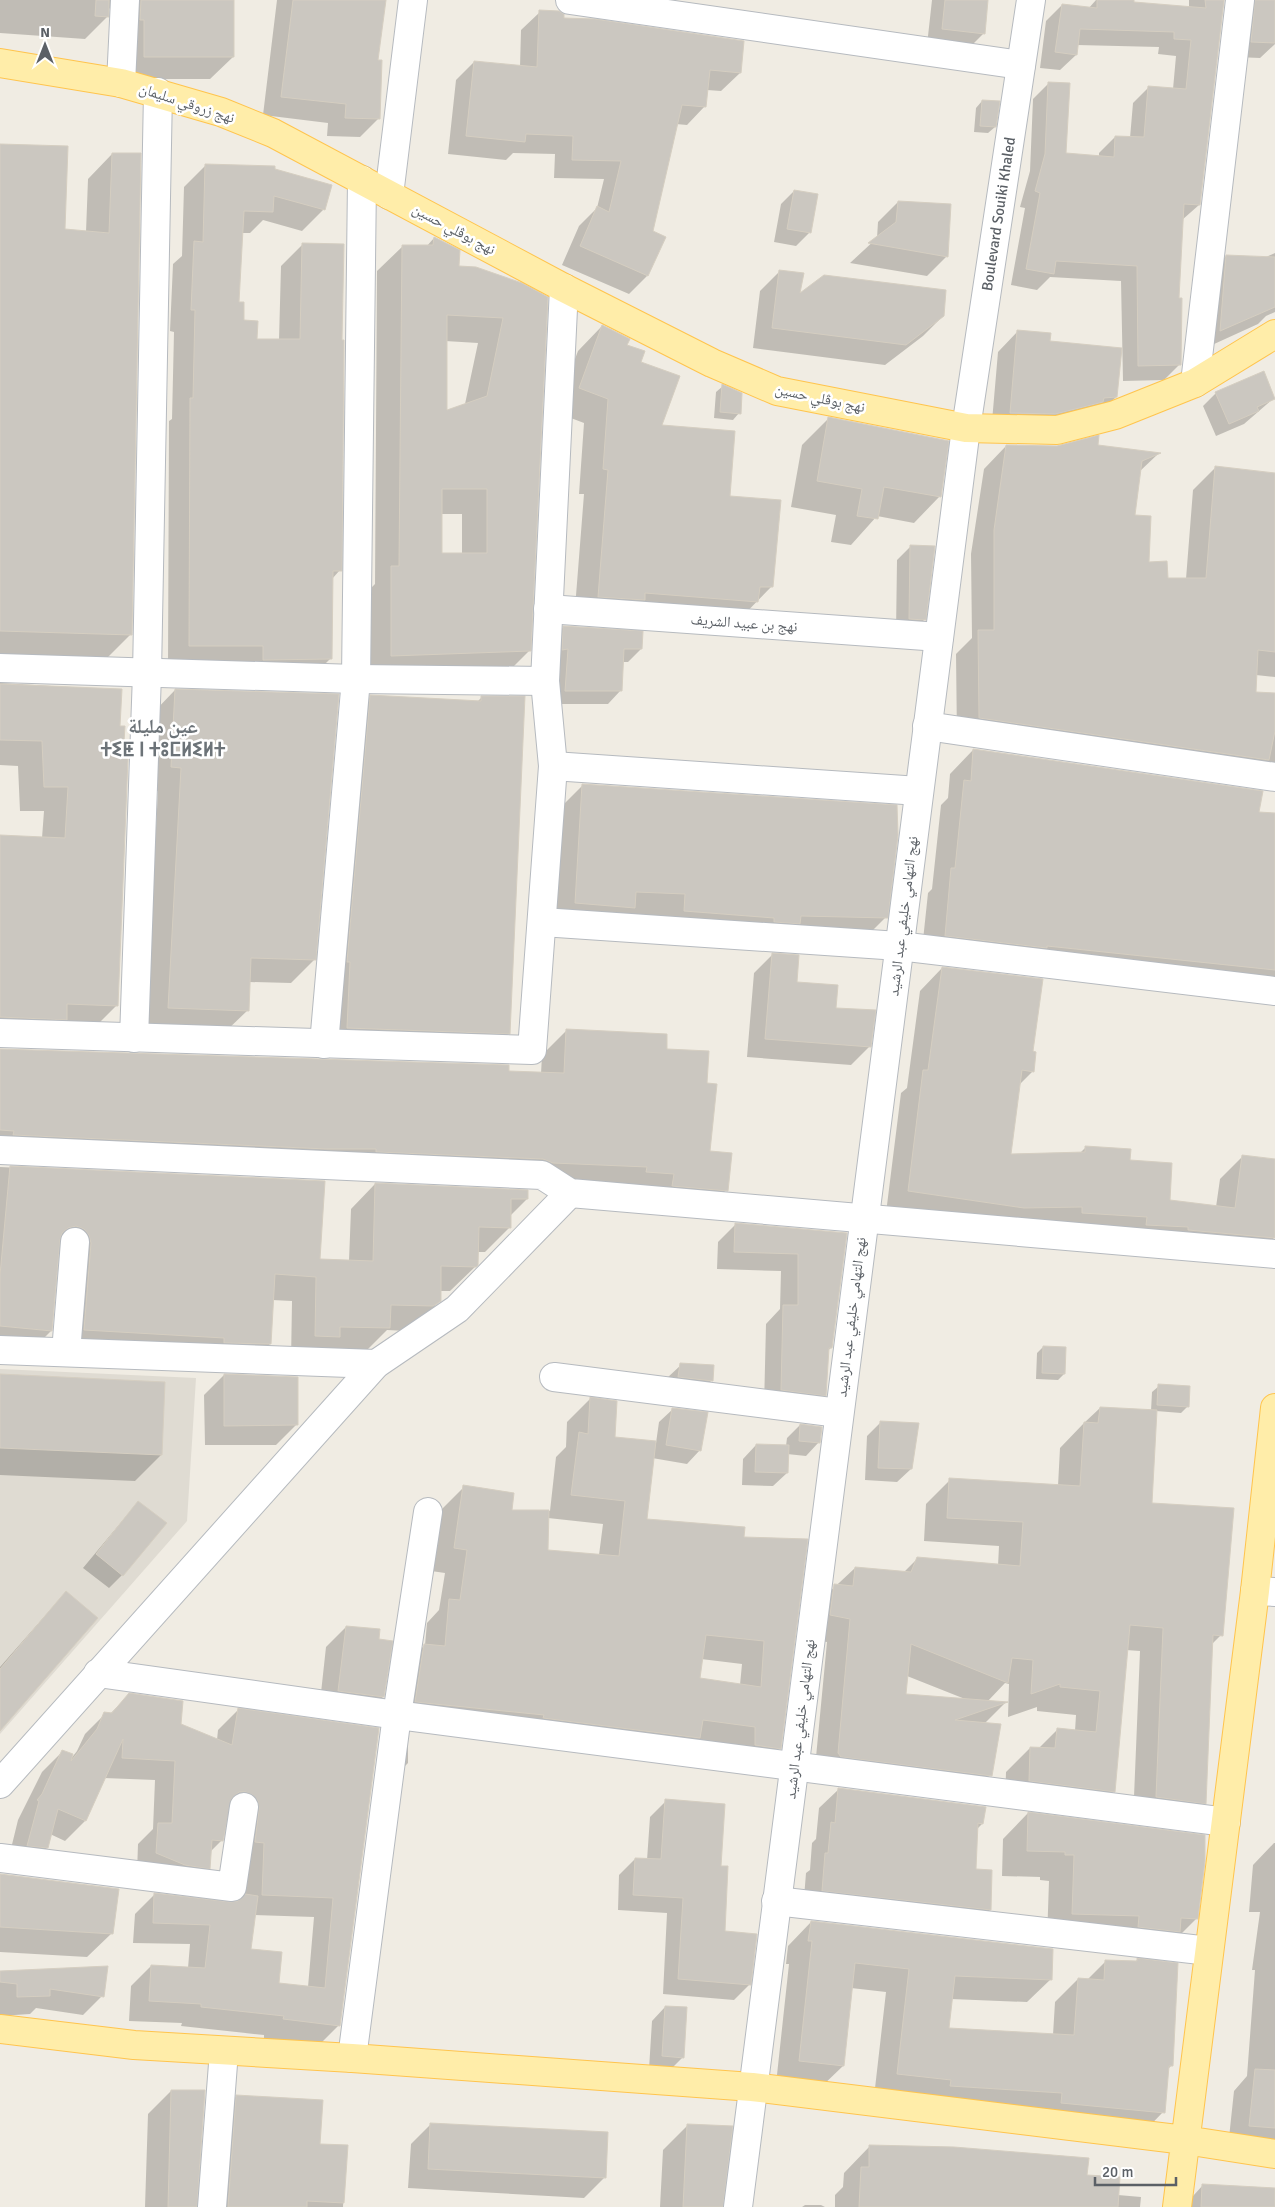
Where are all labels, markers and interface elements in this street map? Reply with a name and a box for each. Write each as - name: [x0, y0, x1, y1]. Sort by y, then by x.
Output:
- north arrow: [20, 20, 70, 70]
- text: N: [40, 24, 50, 41]
- street label: نهج زروقي سليمان: [136, 79, 237, 130]
- street label: Boulevard Souiki Khaled: [978, 136, 1019, 292]
- street label: نهج بوڨلي حسين: [408, 200, 499, 261]
- street label: نهج بوڨلي حسين: [773, 380, 867, 419]
- street label: نهج بن عبيد الشريف: [690, 610, 798, 637]
- district label: عين مليلة ⵜⵉⵟ ⵏ ⵜⵓⵎⵍⵉⵍⵜ: [101, 714, 225, 762]
- street label: نهج التهامي خليفي عبد الرشيد: [884, 835, 925, 997]
- street label: نهج التهامي خليفي عبد الرشيد: [832, 1236, 873, 1398]
- street label: نهج التهامي خليفي عبد الرشيد: [781, 1638, 822, 1800]
- scale bar: [1095, 2154, 1176, 2186]
- text: 20 m: [1102, 2163, 1133, 2181]

